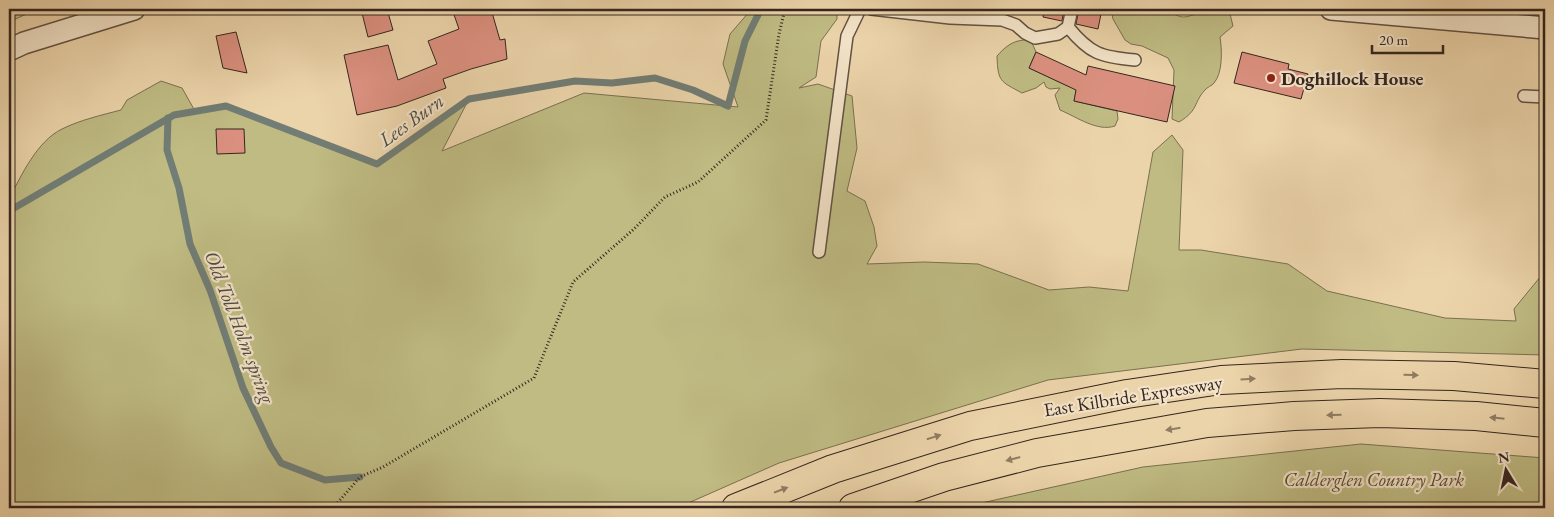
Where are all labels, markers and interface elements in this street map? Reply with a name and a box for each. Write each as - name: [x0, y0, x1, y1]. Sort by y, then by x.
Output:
- scale bar: [1372, 22, 1443, 54]
- text: 20 m: [1379, 30, 1408, 49]
- place label: Doghillock House: [1281, 66, 1424, 91]
- marker: Doghillock House: [1265, 72, 1277, 84]
- water label: Lees Burn: [373, 88, 449, 153]
- water label: Old Toll Holm spring: [199, 247, 281, 408]
- street label: East Kilbride Expressway: [1042, 369, 1225, 422]
- one-way arrow: [1403, 371, 1419, 379]
- one-way arrow: [1241, 375, 1257, 383]
- one-way arrow: [1326, 411, 1342, 419]
- one-way arrow: [1488, 414, 1504, 422]
- one-way arrow: [1164, 426, 1180, 434]
- one-way arrow: [927, 433, 942, 440]
- north arrow: [1482, 444, 1532, 494]
- text: N: [1497, 447, 1512, 467]
- one-way arrow: [1006, 455, 1021, 463]
- park label: Calderglen Country Park: [1284, 467, 1465, 492]
- one-way arrow: [774, 486, 789, 494]

